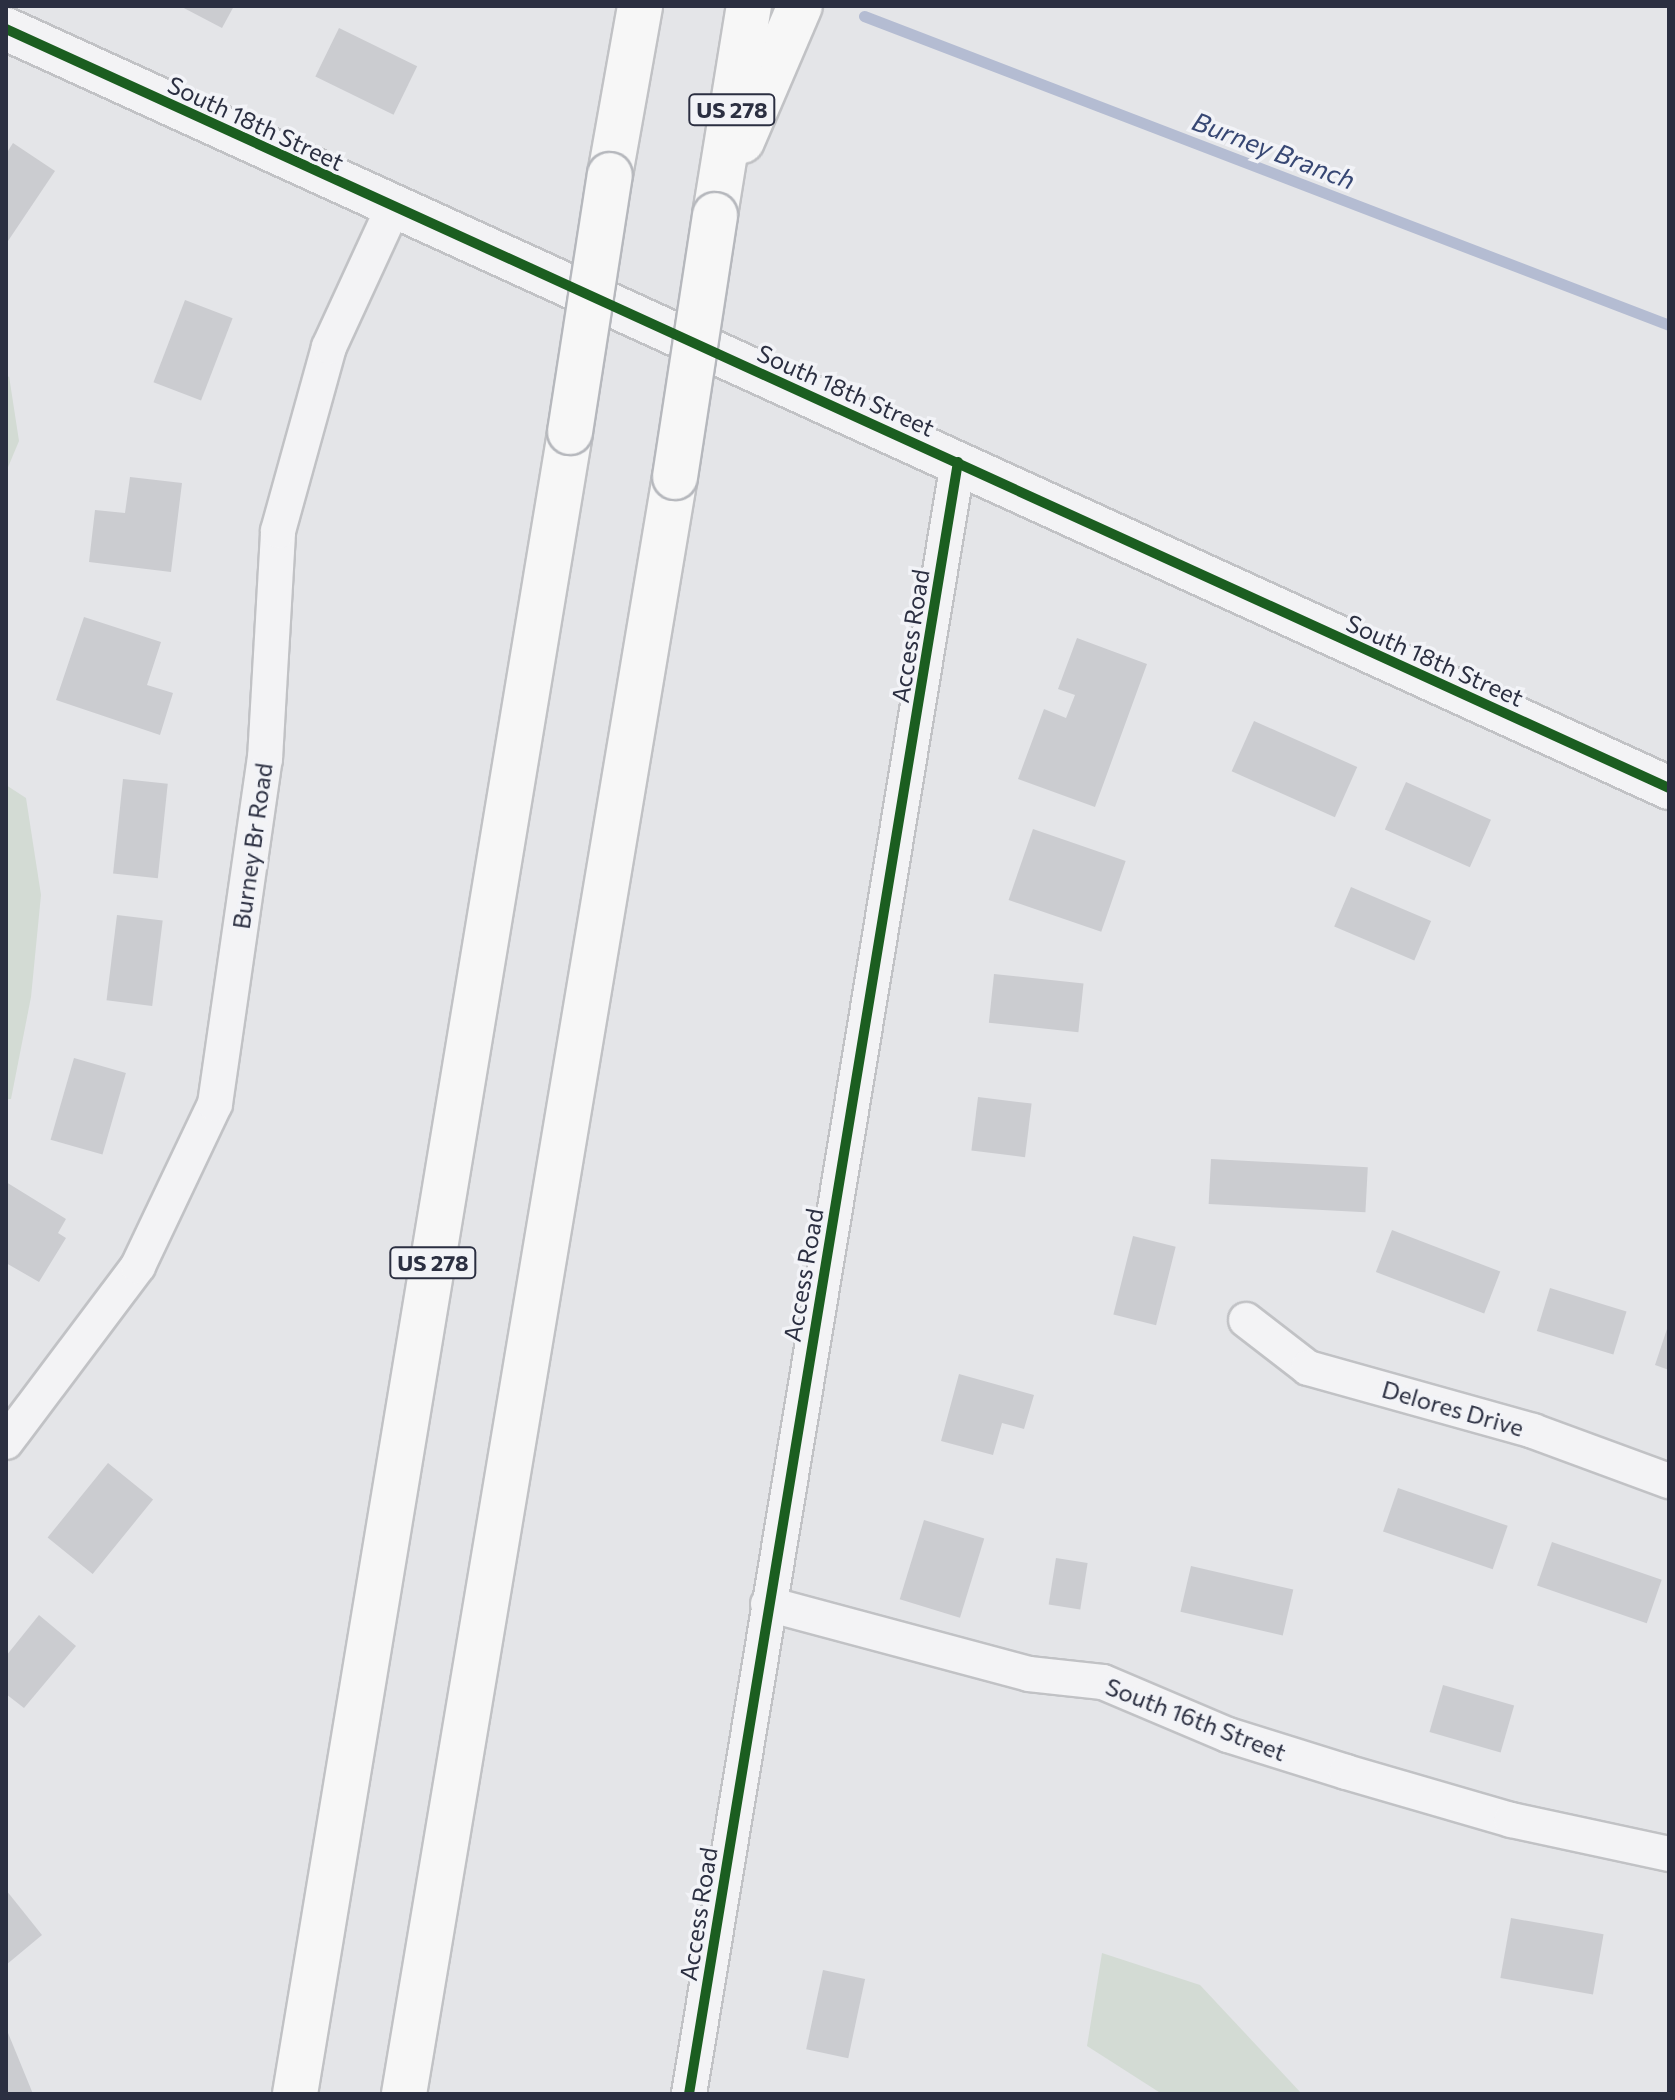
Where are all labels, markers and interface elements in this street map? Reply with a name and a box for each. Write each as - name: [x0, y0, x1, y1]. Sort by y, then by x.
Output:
- street label: South 18th Street: [163, 70, 349, 176]
- road number: US 278: [688, 92, 776, 128]
- water label: Burney Branch: [1188, 105, 1360, 195]
- street label: South 18th Street: [753, 338, 939, 442]
- street label: Access Road: [885, 567, 935, 705]
- street label: South 18th Street: [1342, 608, 1528, 712]
- street label: Burney Br Road: [226, 761, 278, 931]
- street label: Access Road: [777, 1206, 829, 1344]
- road number: US 278: [389, 1245, 477, 1281]
- street label: Delores Drive: [1379, 1374, 1527, 1442]
- street label: South 16th Street: [1102, 1671, 1290, 1767]
- street label: Access Road: [673, 1845, 723, 1983]

